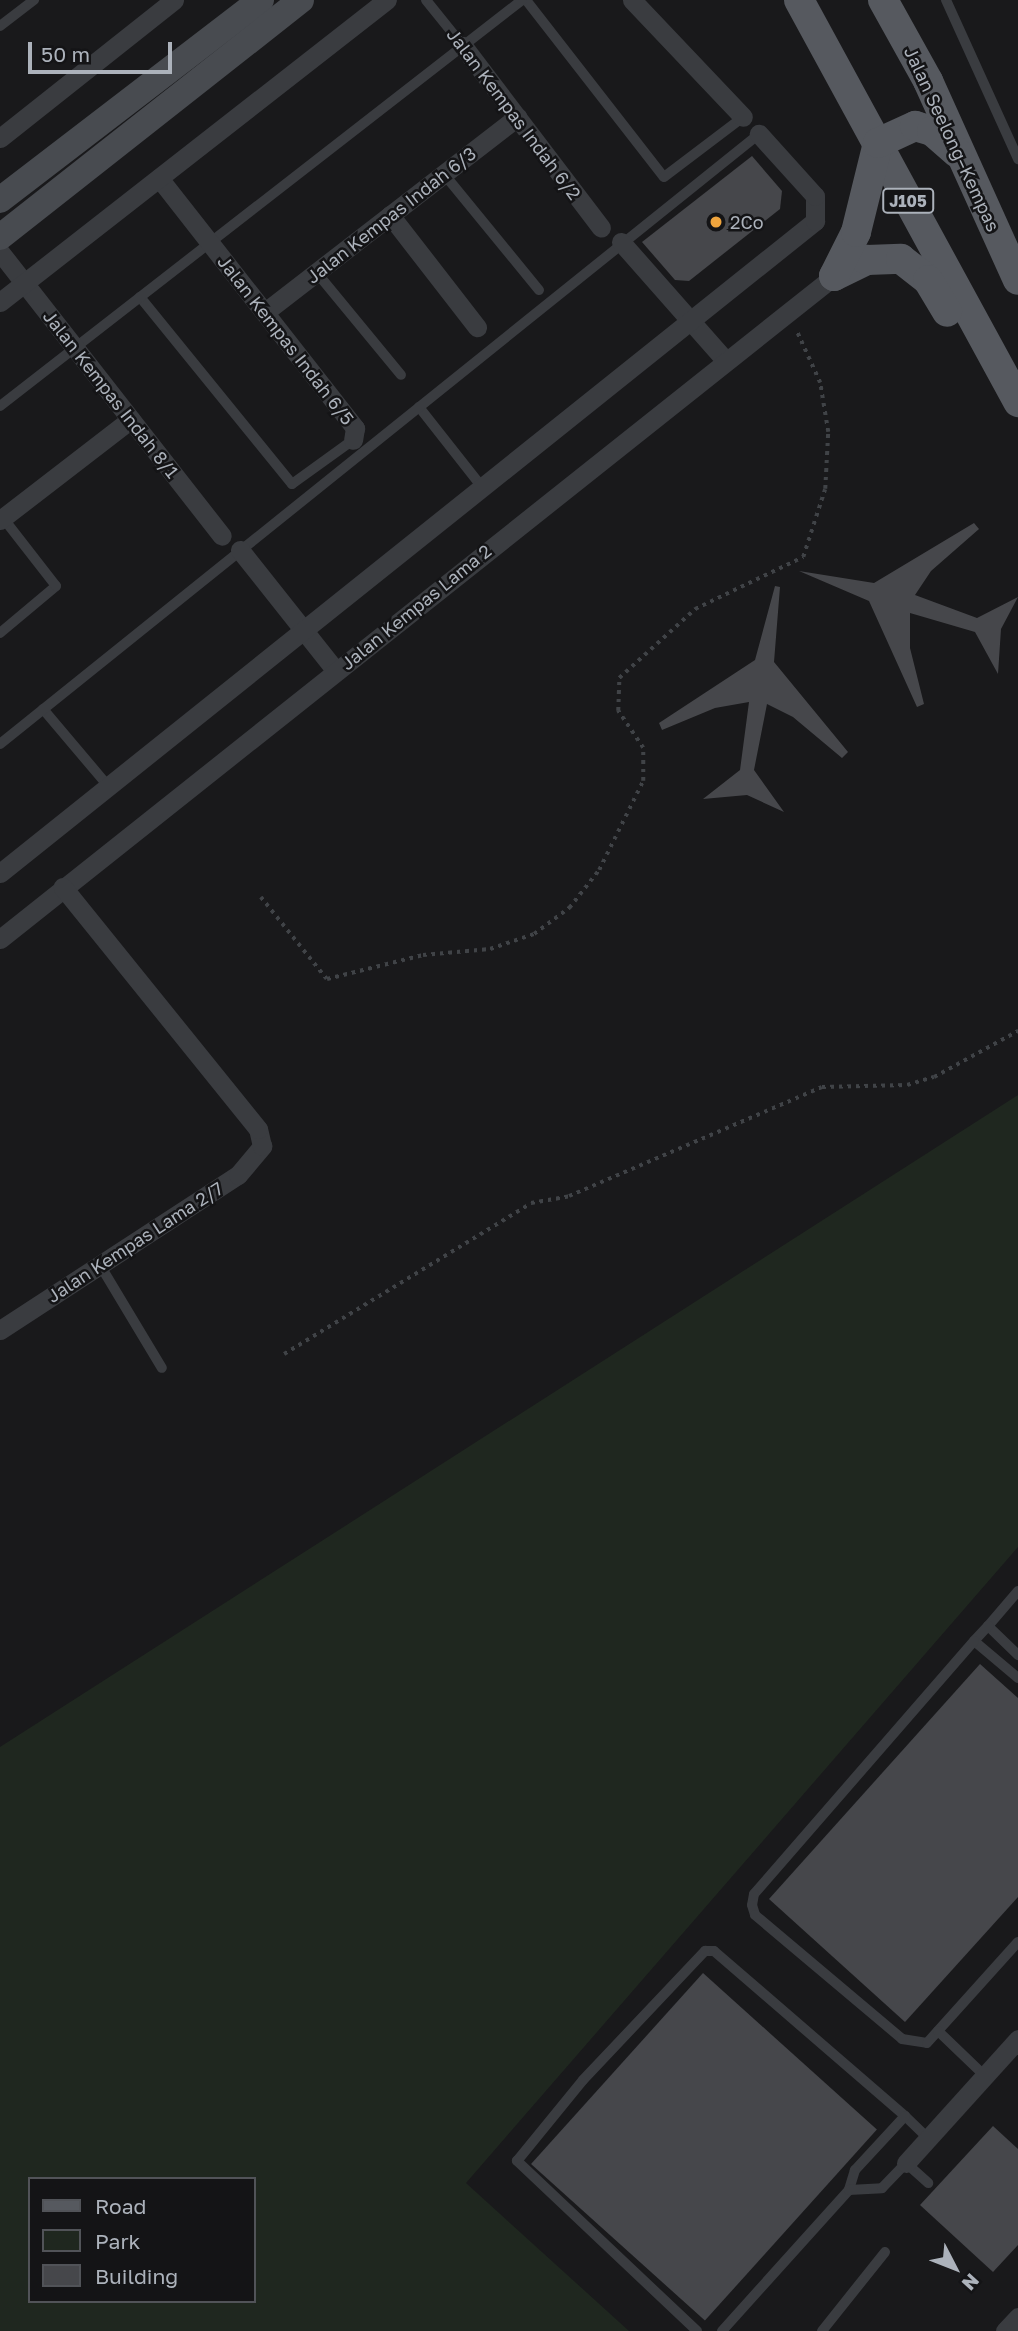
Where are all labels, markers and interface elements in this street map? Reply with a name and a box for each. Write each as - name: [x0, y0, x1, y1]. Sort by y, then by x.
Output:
- street label: Jalan Kempas Indah 6/2: [443, 24, 585, 204]
- scale bar: [32, 28, 175, 72]
- text: 50 m: [41, 41, 90, 67]
- street label: Jalan Seelong–Kempas: [900, 43, 1004, 235]
- street label: Jalan Kempas Indah 6/3: [302, 142, 480, 288]
- road number: J105: [882, 188, 934, 214]
- place label: 2Co: [730, 211, 763, 233]
- marker: 2Co: [708, 214, 724, 230]
- street label: Jalan Kempas Indah 6/5: [213, 251, 359, 429]
- street label: Jalan Kempas Indah 8/1: [39, 306, 183, 482]
- street label: Jalan Kempas Lama 2: [337, 540, 495, 674]
- street label: Jalan Kempas Lama 2/7: [43, 1177, 227, 1307]
- legend: [28, 2177, 256, 2303]
- text: Road: [95, 2193, 146, 2219]
- text: Park: [95, 2228, 140, 2254]
- north arrow: [920, 2233, 990, 2303]
- text: Building: [95, 2263, 178, 2289]
- text: N: [958, 2269, 984, 2295]

